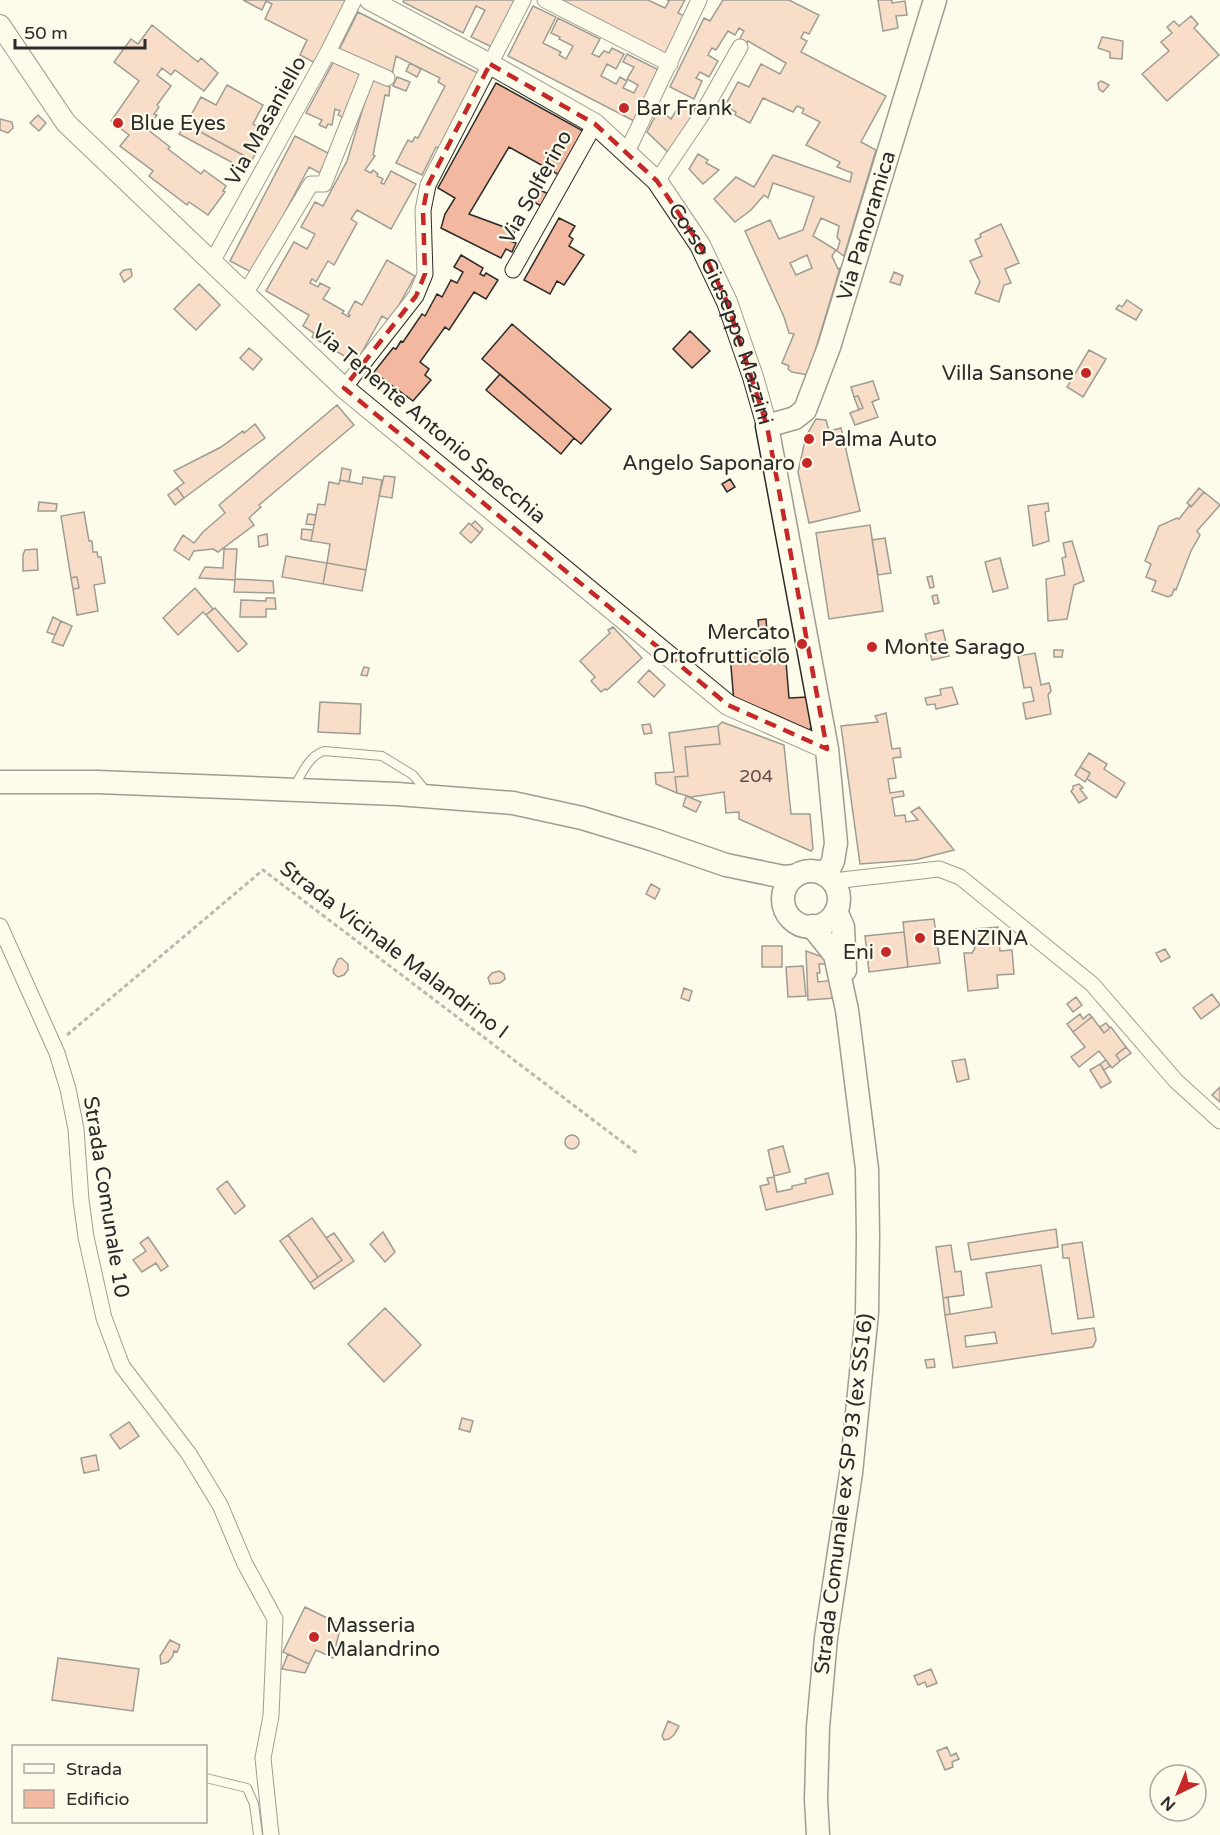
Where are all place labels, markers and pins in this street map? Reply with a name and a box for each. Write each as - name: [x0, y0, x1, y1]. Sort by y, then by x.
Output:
- place label: Bar Frank: [636, 96, 732, 121]
- marker: Bar Frank: [617, 101, 631, 115]
- place label: Blue Eyes: [130, 111, 226, 136]
- marker: Blue Eyes: [111, 116, 125, 130]
- place label: Villa Sansone: [942, 361, 1074, 386]
- marker: Villa Sansone: [1079, 366, 1093, 380]
- place label: Palma Auto: [821, 427, 937, 452]
- marker: Palma Auto: [802, 432, 816, 446]
- place label: Angelo Saponaro: [622, 451, 795, 476]
- marker: Angelo Saponaro: [800, 456, 814, 470]
- place label: Mercato Ortofrutticolo: [653, 620, 790, 669]
- place label: Monte Sarago: [884, 635, 1025, 660]
- marker: Mercato Ortofrutticolo: [795, 637, 809, 651]
- marker: Monte Sarago: [865, 640, 879, 654]
- place label: BENZINA: [932, 926, 1029, 951]
- marker: BENZINA: [913, 931, 927, 945]
- place label: Eni: [843, 940, 874, 965]
- marker: Eni: [879, 945, 893, 959]
- place label: Masseria Malandrino: [326, 1613, 440, 1662]
- marker: Masseria Malandrino: [307, 1630, 321, 1644]

